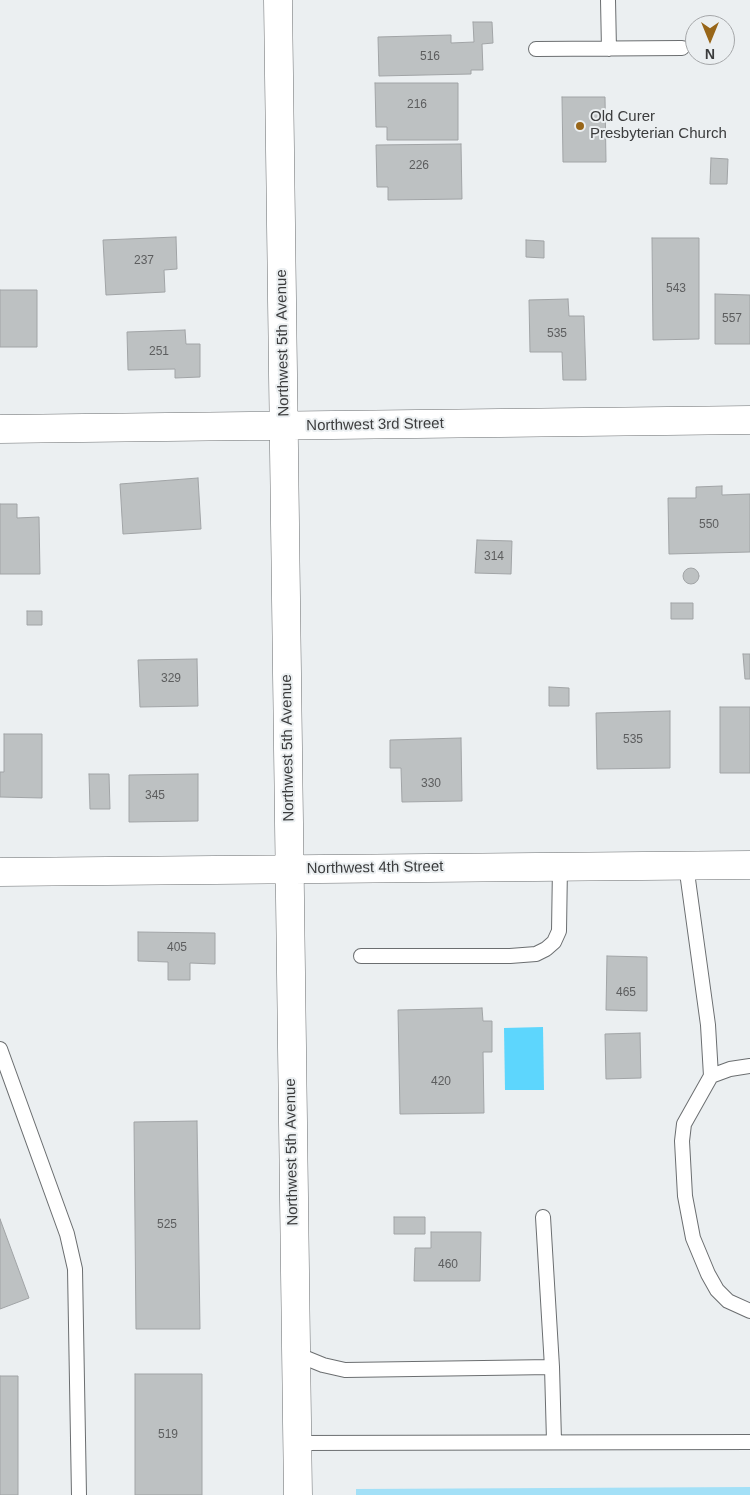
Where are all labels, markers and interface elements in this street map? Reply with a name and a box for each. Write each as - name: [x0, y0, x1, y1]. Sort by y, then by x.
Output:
- north arrow: [685, 15, 735, 65]
- text: N: [705, 46, 715, 62]
- house number: 516: [420, 50, 440, 64]
- house number: 216: [407, 98, 427, 112]
- place label: Old Curer Presbyterian Church: [590, 108, 727, 143]
- marker: Old Curer Presbyterian Church: [574, 120, 586, 132]
- house number: 226: [409, 159, 429, 173]
- house number: 237: [134, 254, 154, 268]
- street label: Northwest 5th Avenue: [273, 269, 293, 417]
- house number: 543: [666, 282, 686, 296]
- house number: 557: [722, 312, 742, 326]
- house number: 535: [547, 327, 567, 341]
- house number: 251: [149, 345, 169, 359]
- street label: Northwest 3rd Street: [306, 415, 444, 435]
- house number: 550: [699, 518, 719, 532]
- house number: 314: [484, 550, 504, 564]
- house number: 329: [161, 672, 181, 686]
- street label: Northwest 5th Avenue: [278, 674, 298, 822]
- house number: 535: [623, 733, 643, 747]
- house number: 330: [421, 777, 441, 791]
- house number: 345: [145, 789, 165, 803]
- street label: Northwest 4th Street: [306, 858, 444, 878]
- house number: 405: [167, 941, 187, 955]
- house number: 465: [616, 986, 636, 1000]
- house number: 420: [431, 1075, 451, 1089]
- street label: Northwest 5th Avenue: [282, 1078, 302, 1226]
- house number: 525: [157, 1218, 177, 1232]
- house number: 460: [438, 1258, 458, 1272]
- house number: 519: [158, 1428, 178, 1442]

